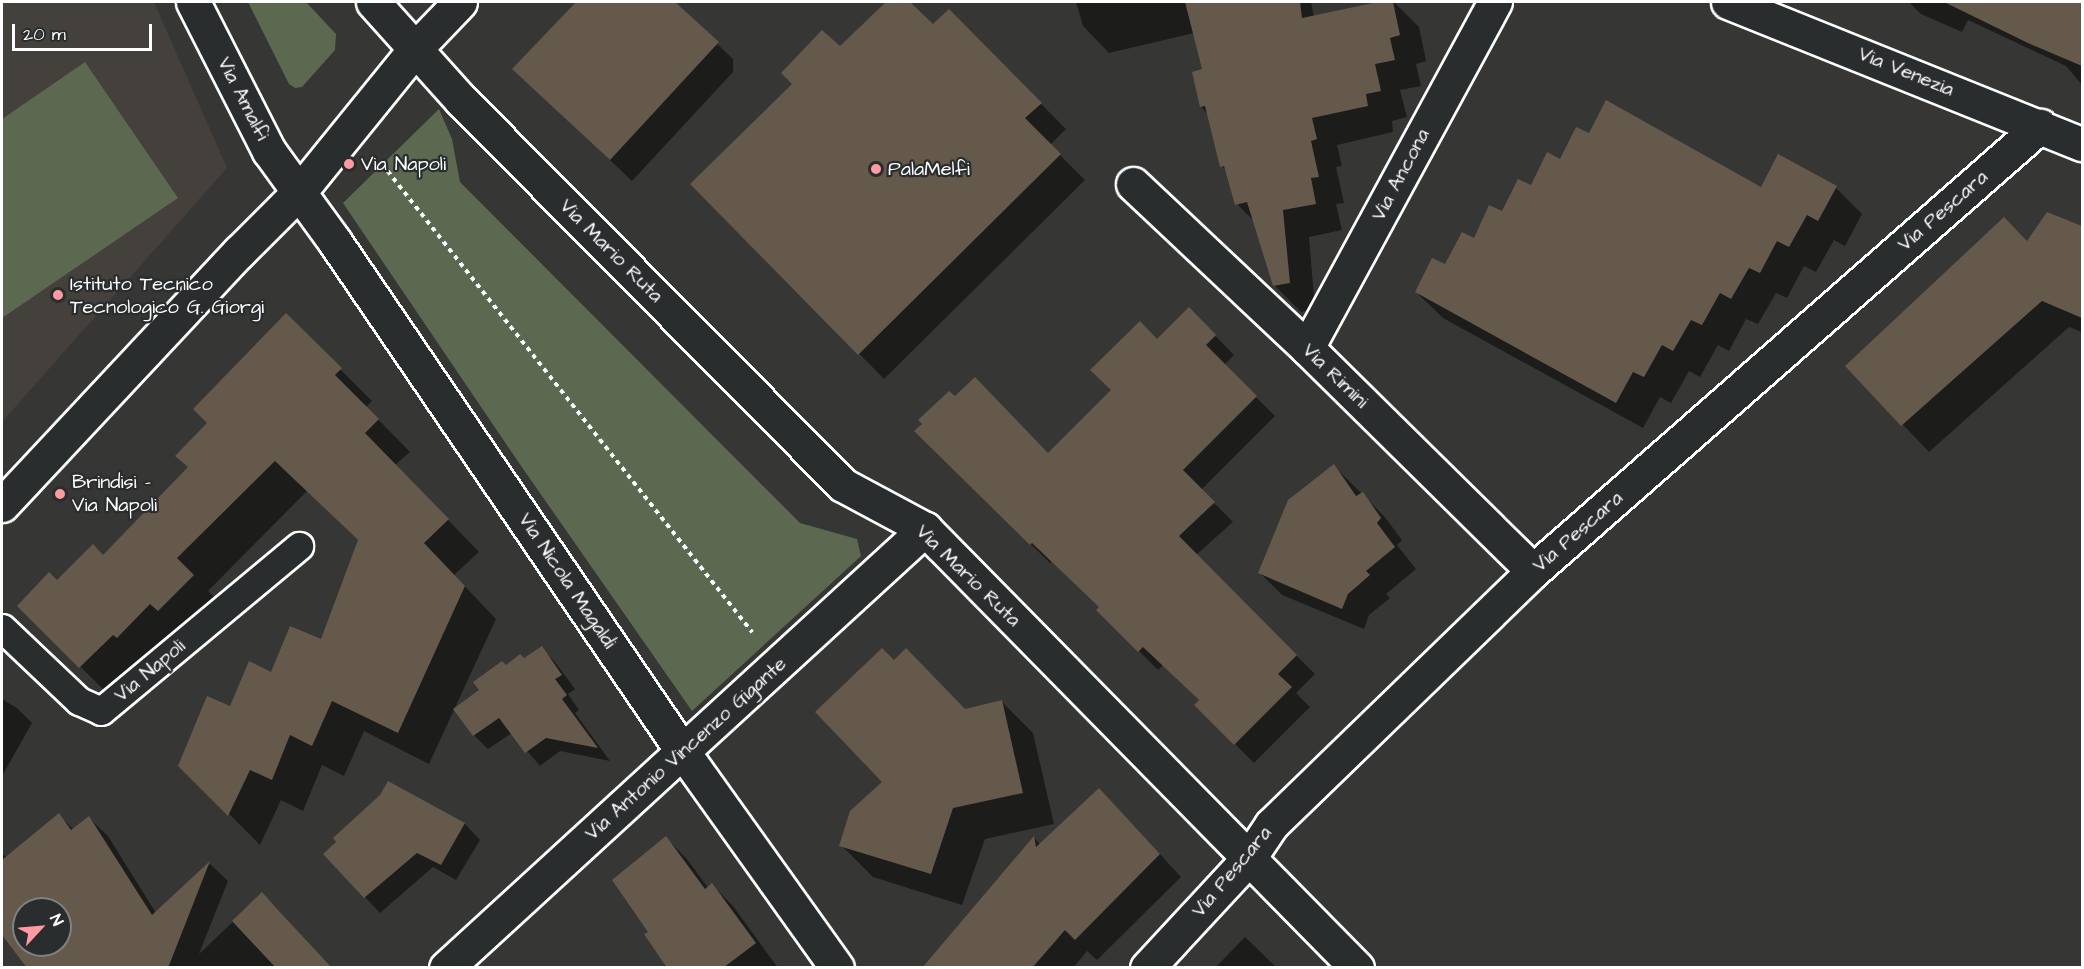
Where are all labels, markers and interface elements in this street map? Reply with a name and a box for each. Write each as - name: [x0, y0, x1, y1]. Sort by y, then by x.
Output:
- scale bar: [15, 12, 154, 50]
- text: 20 m: [23, 22, 66, 47]
- street label: Via Venezia: [1855, 42, 1957, 102]
- street label: Via Amalfi: [212, 53, 274, 145]
- street label: Via Ancona: [1367, 125, 1435, 225]
- place label: Via Napoli: [361, 152, 446, 176]
- marker: Via Napoli: [342, 157, 356, 171]
- place label: PalaMelfi: [888, 157, 970, 181]
- marker: PalaMelfi: [869, 162, 883, 176]
- street label: Via Pescara: [1893, 165, 1993, 257]
- street label: Via Mario Ruta: [554, 194, 668, 308]
- place label: Istituto Tecnico Tecnologico G. Giorgi: [70, 272, 264, 319]
- marker: Istituto Tecnico Tecnologico G. Giorgi: [51, 288, 65, 302]
- street label: Via Rimini: [1297, 339, 1373, 413]
- place label: Brindisi - Via Napoli: [72, 470, 157, 517]
- street label: Via Pescara: [1528, 486, 1628, 578]
- marker: Brindisi - Via Napoli: [53, 487, 67, 501]
- street label: Via Nicola Magaldi: [513, 509, 621, 653]
- street label: Via Mario Ruta: [911, 520, 1025, 632]
- street label: Via Napoli: [110, 634, 190, 708]
- street label: Via Antonio Vincenzo Gigante: [580, 652, 792, 846]
- street label: Via Pescara: [1187, 822, 1277, 922]
- north arrow: [12, 897, 72, 957]
- text: N: [44, 911, 68, 929]

